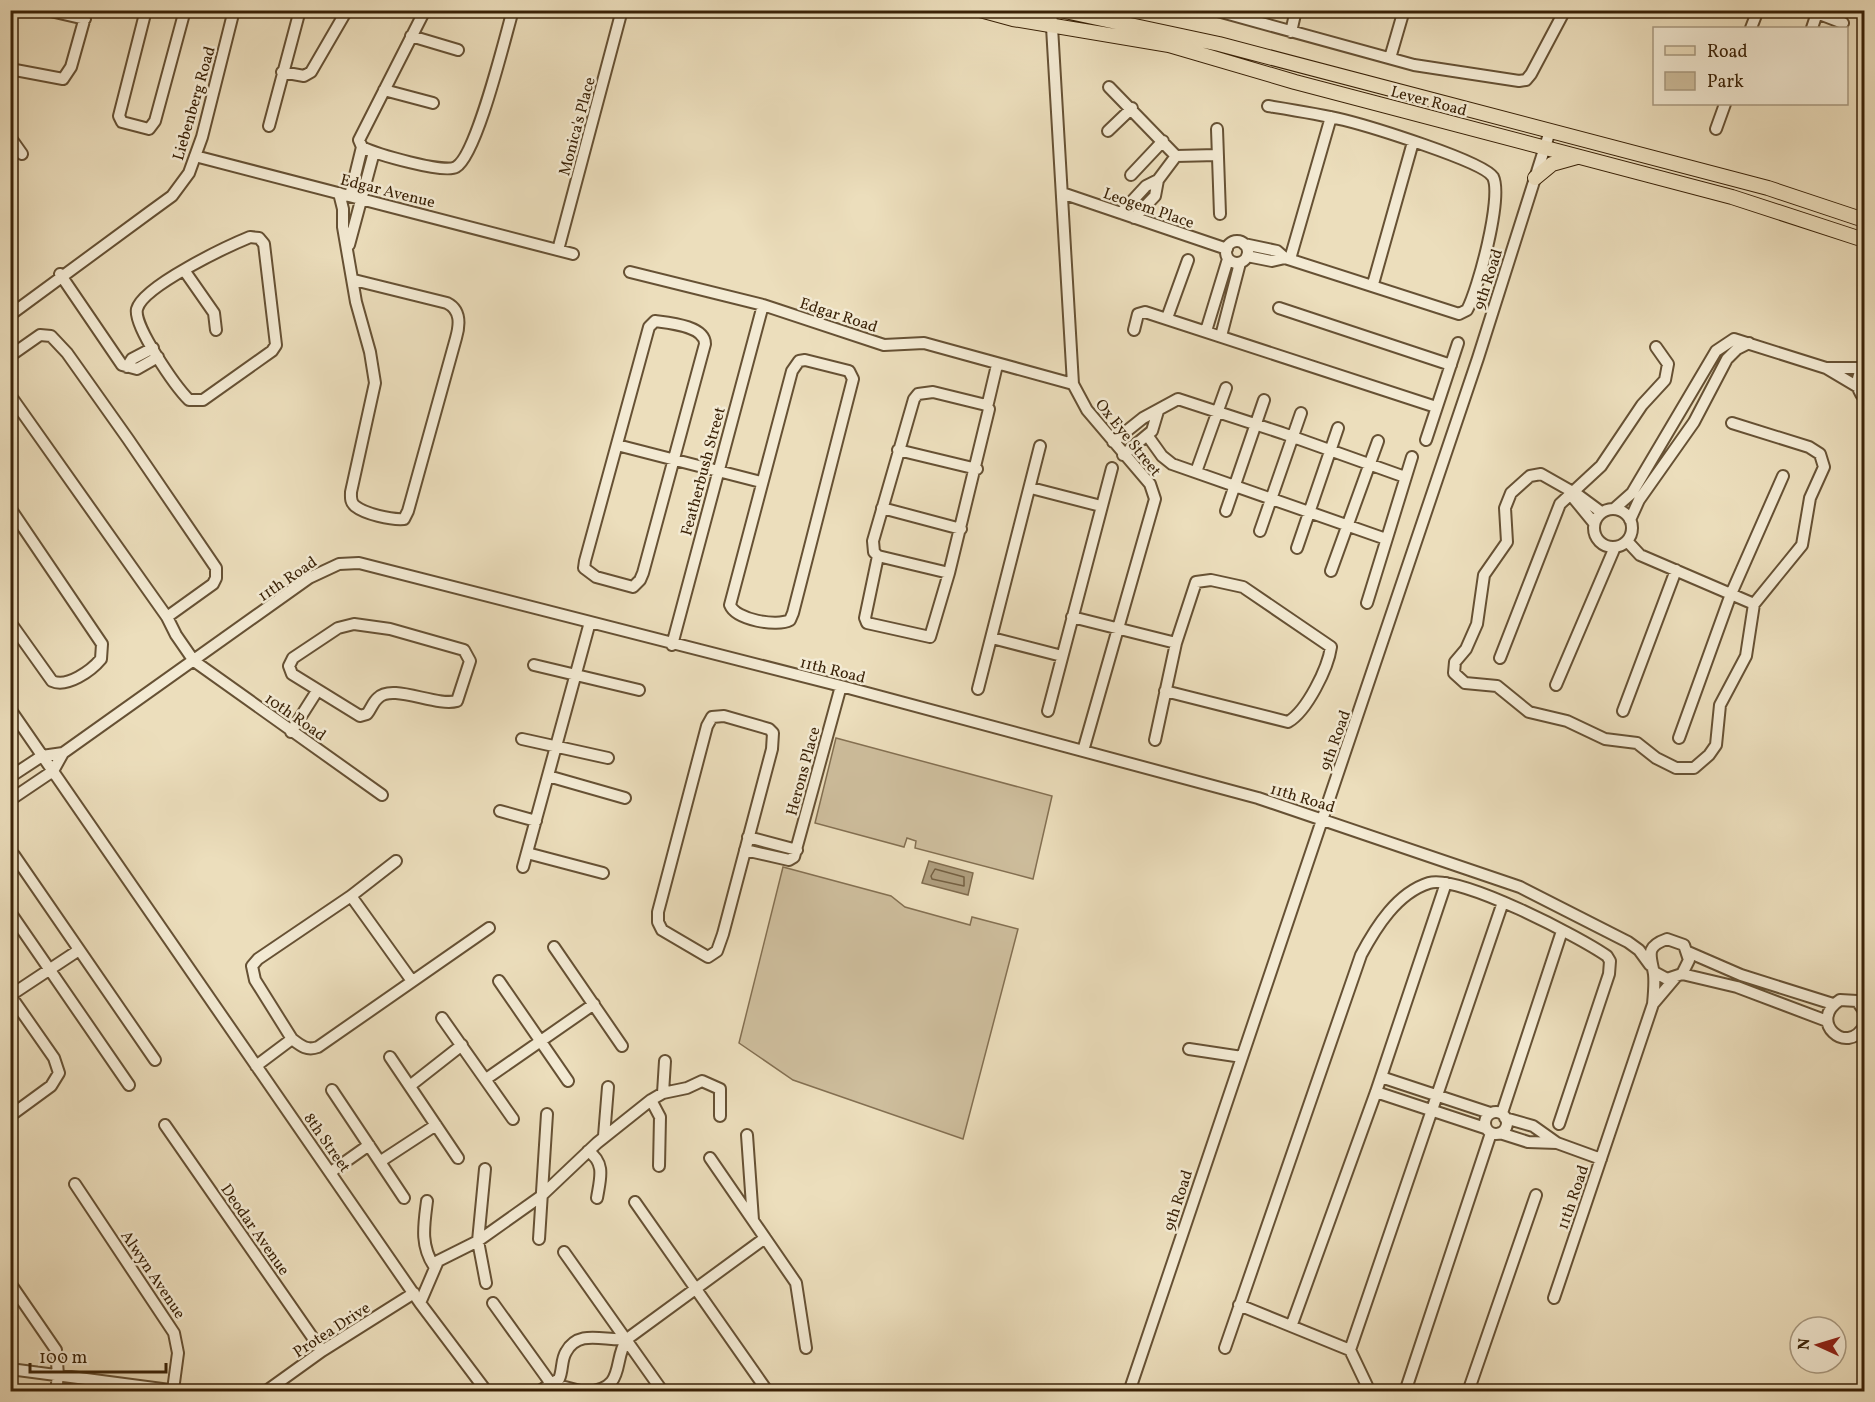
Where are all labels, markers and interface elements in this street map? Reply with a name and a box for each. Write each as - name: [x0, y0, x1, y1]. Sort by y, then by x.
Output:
- legend: [1653, 27, 1848, 105]
- text: Road: [1707, 40, 1748, 65]
- street label: Liebenberg Road: [168, 44, 222, 163]
- text: Park: [1707, 70, 1744, 95]
- street label: Monica's Place: [554, 75, 602, 178]
- street label: Lever Road: [1388, 81, 1469, 123]
- street label: Edgar Avenue: [338, 170, 437, 214]
- street label: Leogem Place: [1100, 183, 1197, 235]
- street label: 9th Road: [1469, 246, 1509, 313]
- street label: Edgar Road: [797, 293, 880, 339]
- street label: Ox Eye Street: [1089, 395, 1166, 482]
- street label: Featherbush Street: [676, 404, 732, 538]
- street label: 11th Road: [254, 552, 322, 607]
- street label: 11th Road: [797, 652, 868, 690]
- street label: 10th Road: [260, 688, 330, 747]
- street label: 9th Road: [1315, 707, 1357, 774]
- street label: Herons Place: [782, 725, 826, 818]
- street label: 11th Road: [1267, 779, 1338, 819]
- street label: 8th Street: [298, 1109, 355, 1178]
- street label: 11th Road: [1553, 1162, 1595, 1233]
- street label: 9th Road: [1159, 1167, 1199, 1234]
- street label: Deodar Avenue: [215, 1180, 294, 1280]
- street label: Alwyn Avenue: [115, 1227, 190, 1324]
- street label: Protea Drive: [289, 1298, 375, 1364]
- north arrow: [1788, 1315, 1848, 1375]
- scale bar: [30, 1336, 166, 1374]
- text: N: [1794, 1337, 1816, 1351]
- text: 100 m: [39, 1346, 88, 1371]

